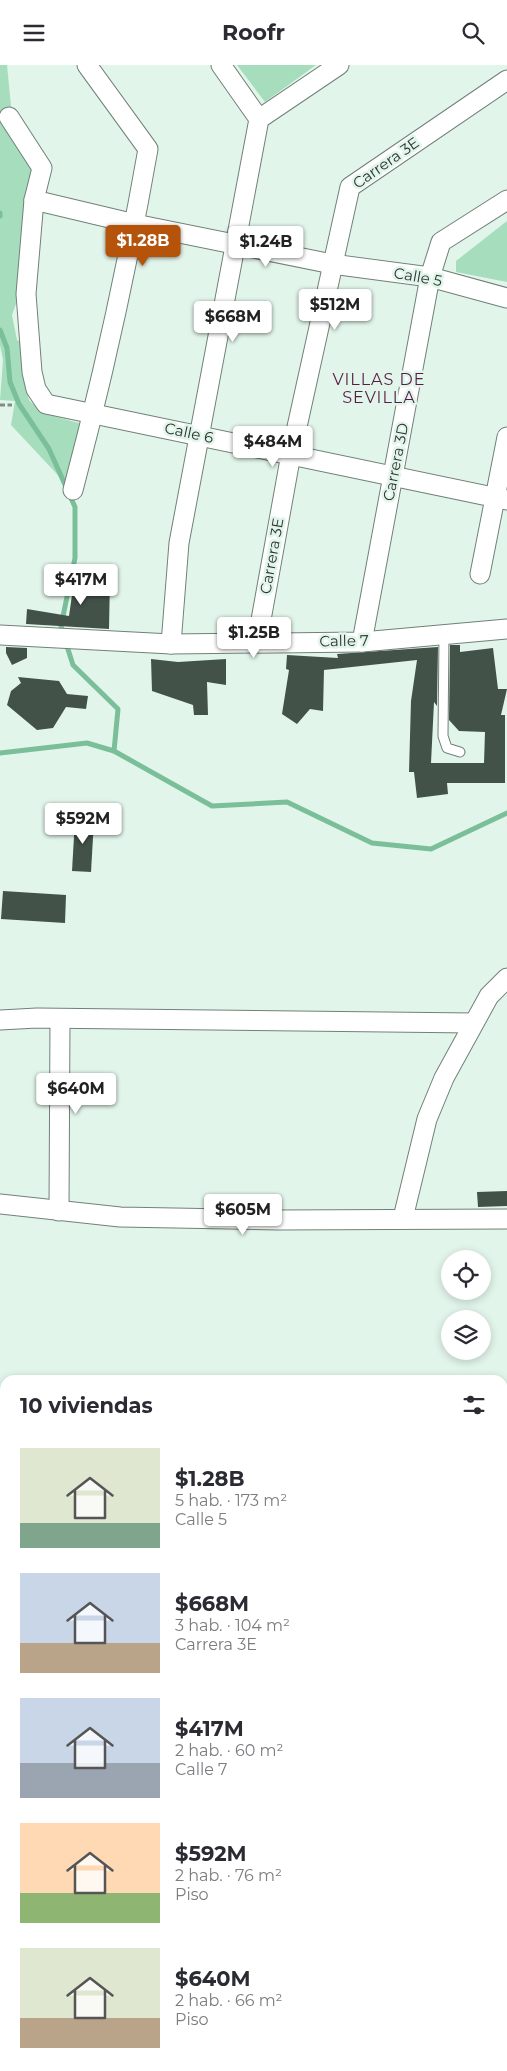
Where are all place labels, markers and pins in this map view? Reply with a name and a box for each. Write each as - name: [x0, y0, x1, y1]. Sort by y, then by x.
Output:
- pin: $1.28B: [102, 225, 184, 267]
- pin: $1.24B: [225, 225, 307, 268]
- pin: $512M: [300, 289, 370, 331]
- pin: $668M: [198, 301, 268, 343]
- pin: $484M: [238, 425, 308, 468]
- pin: $417M: [46, 563, 116, 606]
- pin: $1.25B: [213, 617, 295, 659]
- pin: $592M: [48, 803, 118, 845]
- pin: $640M: [41, 1073, 111, 1115]
- pin: $605M: [208, 1193, 278, 1236]

